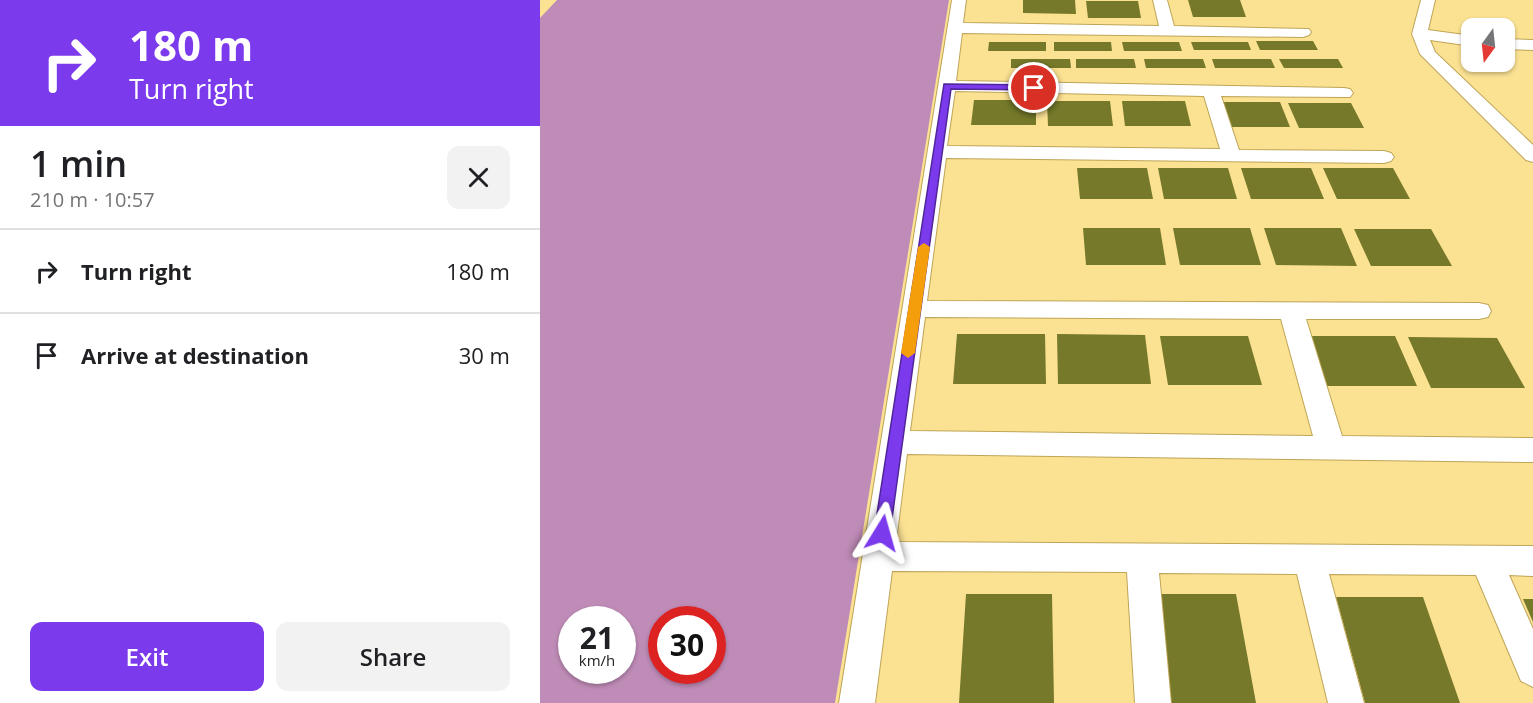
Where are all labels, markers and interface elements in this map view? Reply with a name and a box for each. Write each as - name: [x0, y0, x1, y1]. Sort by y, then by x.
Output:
- text: 180 m: [129, 16, 253, 73]
- north arrow: [1461, 18, 1515, 72]
- map controls: [1461, 18, 1515, 72]
- icon: right: [30, 24, 108, 102]
- pin: [1008, 62, 1059, 113]
- text: Turn right: [129, 70, 254, 107]
- icon: arrive: [1017, 71, 1050, 104]
- text: 1 min: [30, 139, 127, 188]
- button: close: [447, 146, 510, 209]
- text: 210 m · 10:57: [30, 186, 155, 213]
- icon: right: [30, 255, 63, 288]
- text: Turn right: [81, 256, 192, 286]
- text: 180 m: [446, 256, 510, 286]
- icon: arrive: [30, 339, 63, 372]
- text: Arrive at destination: [81, 340, 309, 370]
- text: 30 m: [459, 340, 510, 370]
- position arrow: [850, 501, 914, 565]
- speed limit sign: 30: [648, 606, 726, 684]
- text: 21: [580, 617, 614, 658]
- button: Exit: [30, 622, 264, 691]
- button: Share: [276, 622, 510, 691]
- text: km/h: [579, 650, 615, 670]

